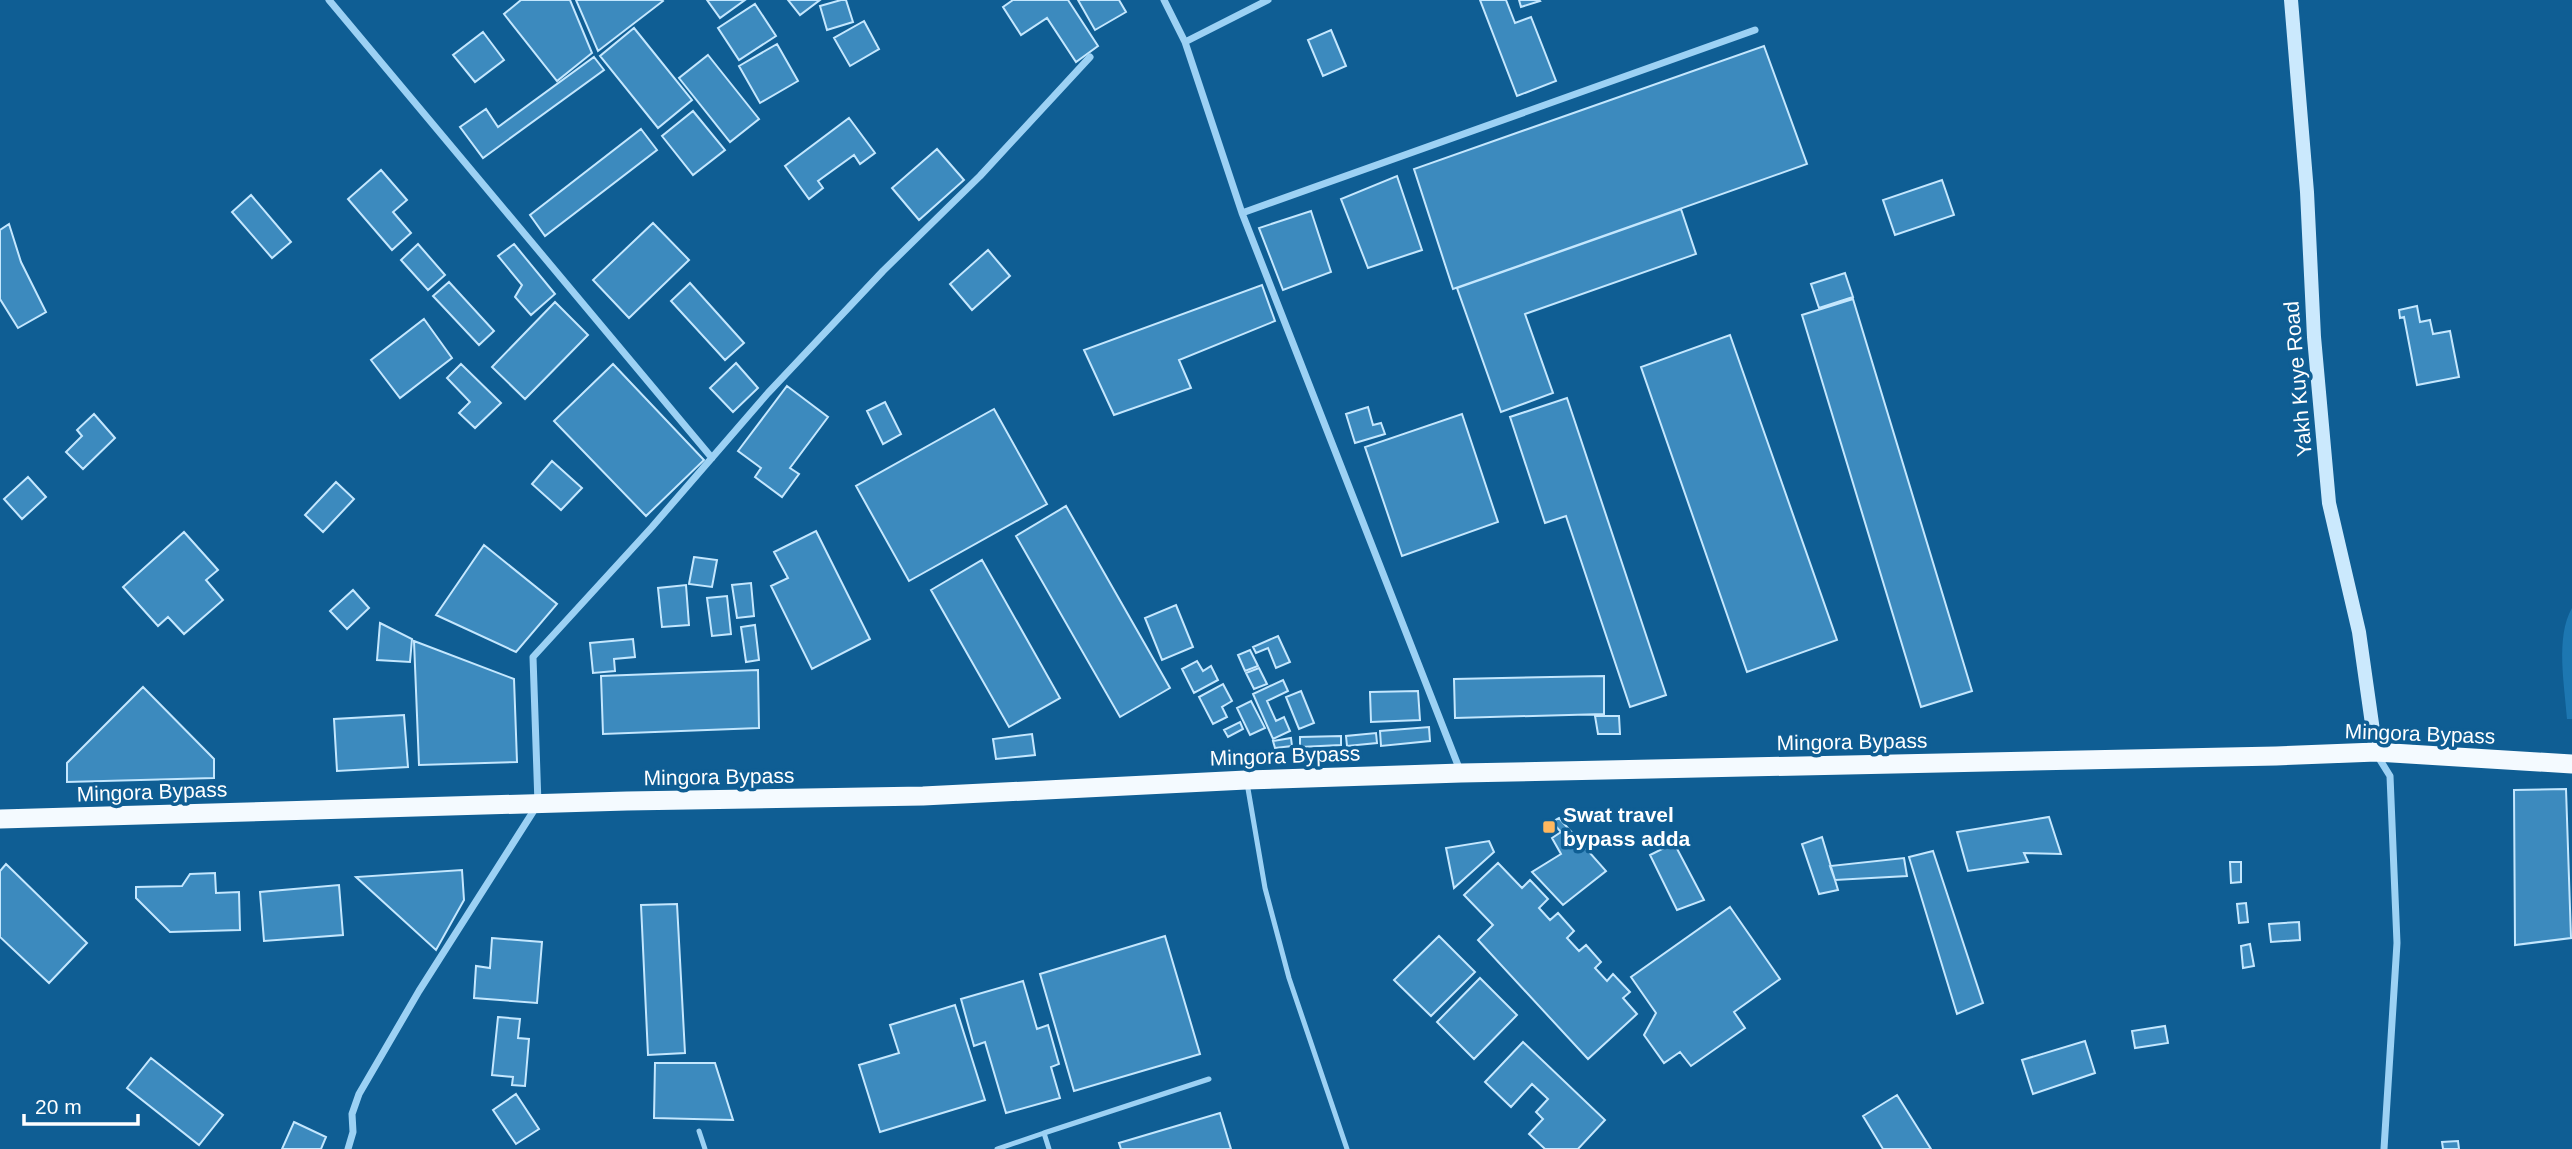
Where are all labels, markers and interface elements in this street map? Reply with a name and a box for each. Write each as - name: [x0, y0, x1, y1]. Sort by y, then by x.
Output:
- street label: Yakh Kuye Road: [2279, 300, 2316, 458]
- street label: Mingora Bypass: [2344, 719, 2496, 748]
- street label: Mingora Bypass: [1777, 729, 1927, 754]
- street label: Mingora Bypass: [1209, 741, 1361, 770]
- street label: Mingora Bypass: [644, 764, 794, 789]
- street label: Mingora Bypass: [76, 777, 228, 806]
- place label: Swat travel bypass adda: [1563, 803, 1691, 850]
- marker: Swat travel bypass adda: [1541, 819, 1557, 835]
- scale bar: [24, 1082, 138, 1126]
- text: 20 m: [35, 1095, 82, 1118]

